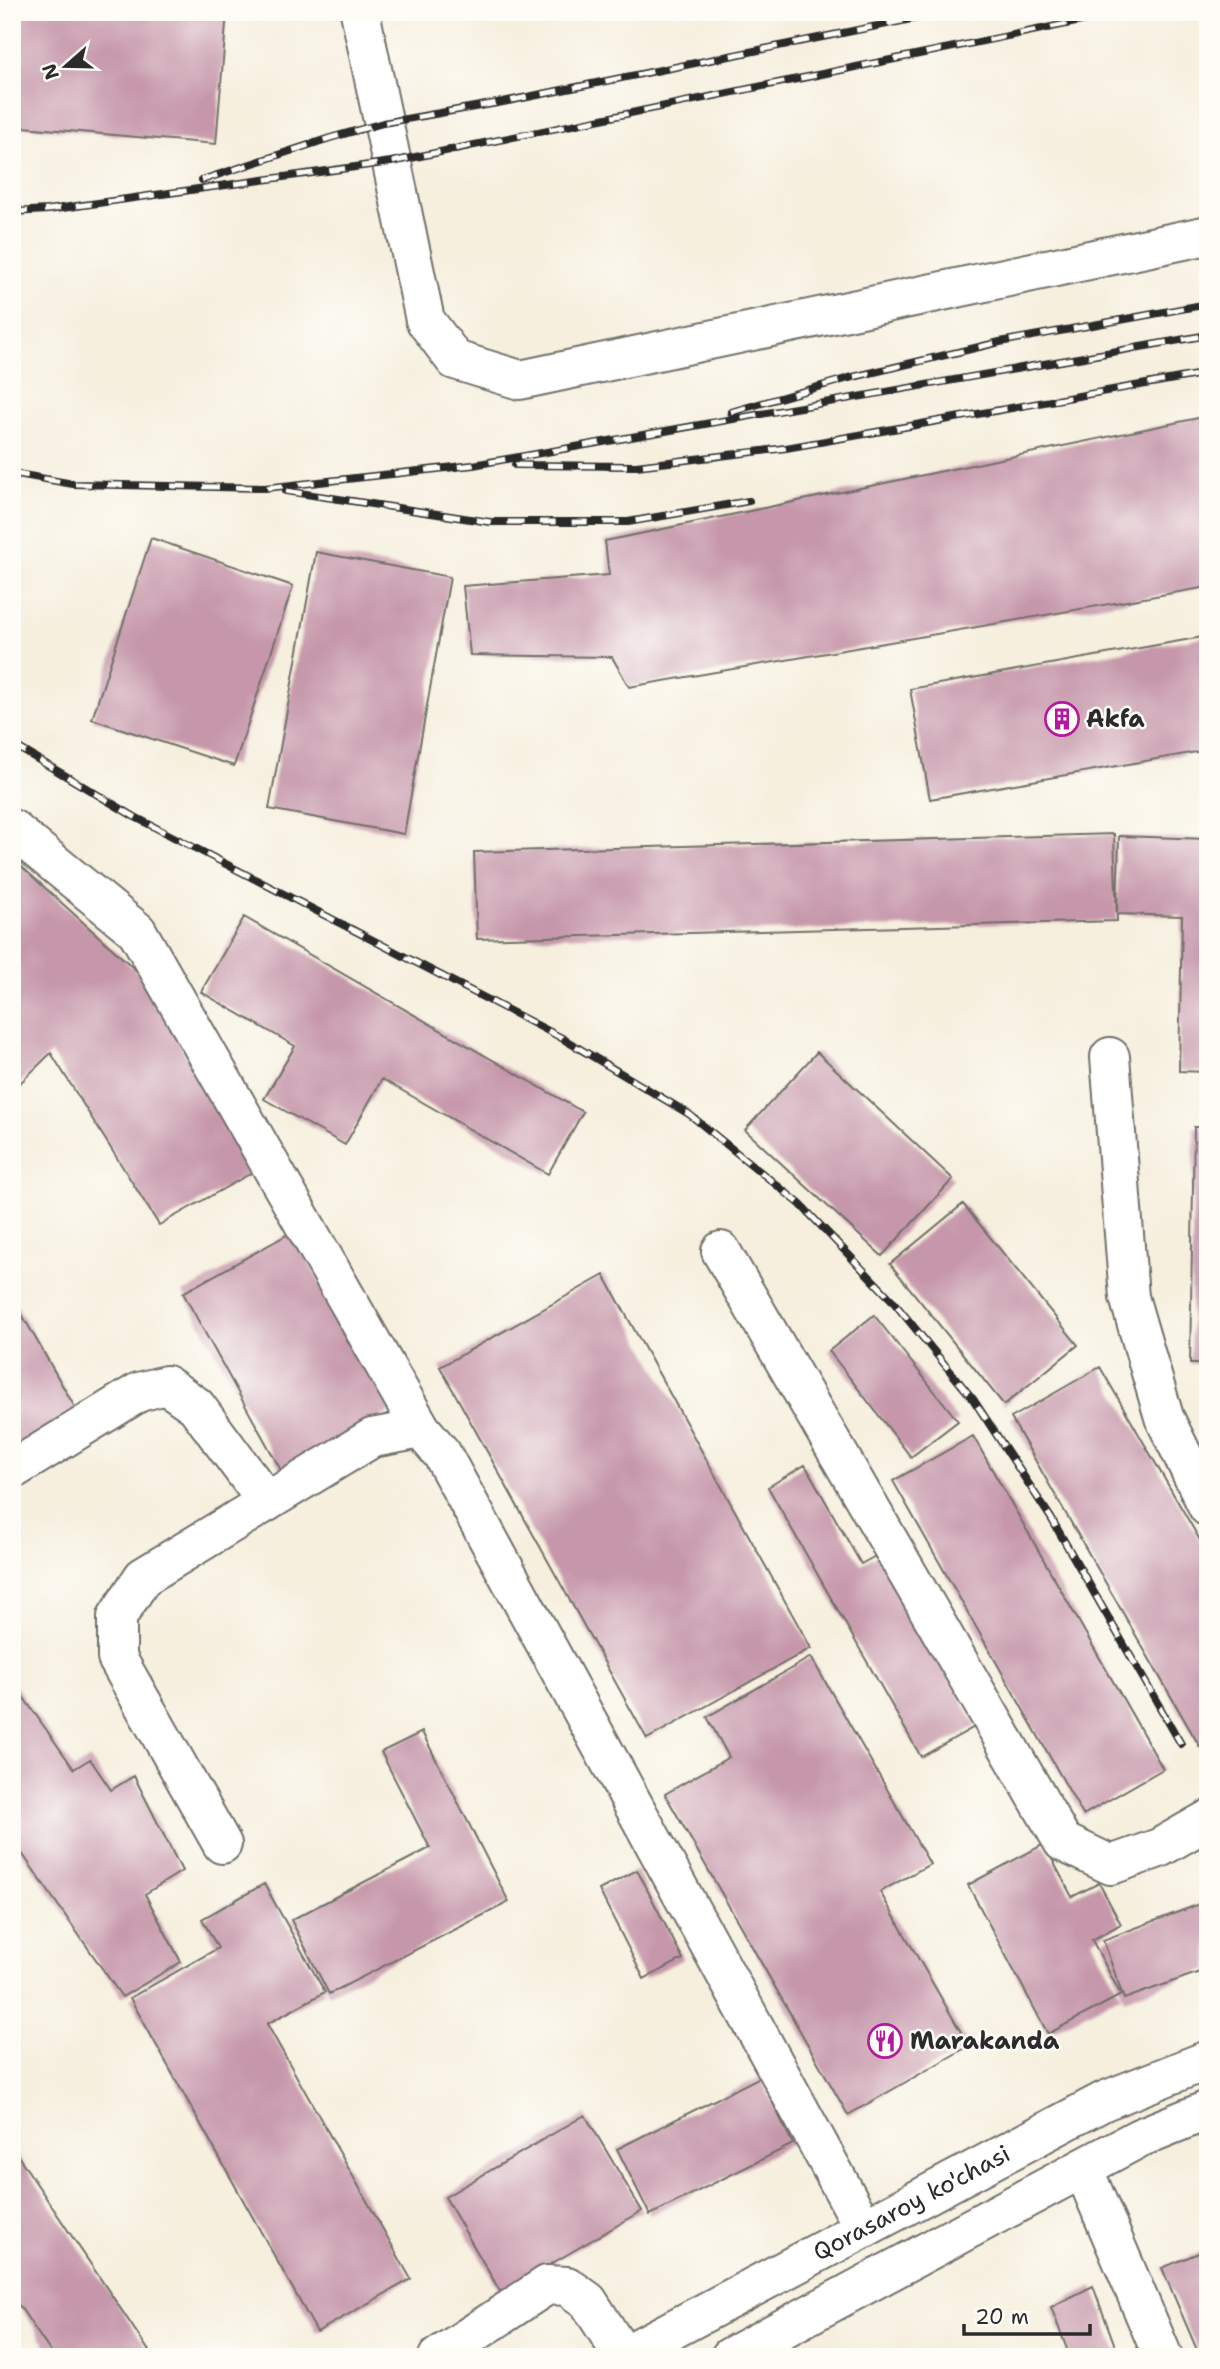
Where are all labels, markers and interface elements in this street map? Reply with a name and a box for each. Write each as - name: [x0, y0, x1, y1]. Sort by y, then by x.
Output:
- north arrow: [32, 32, 102, 102]
- text: N: [36, 60, 65, 83]
- building icon: Akfa: [1043, 700, 1081, 738]
- place label: Akfa: [1086, 703, 1145, 735]
- restaurant icon: Marakanda: [866, 2022, 904, 2060]
- place label: Marakanda: [910, 2025, 1060, 2057]
- street label: Qorasaroy ko'chasi: [808, 2138, 1016, 2268]
- scale bar: [964, 2292, 1090, 2336]
- text: 20 m: [975, 2303, 1029, 2331]

